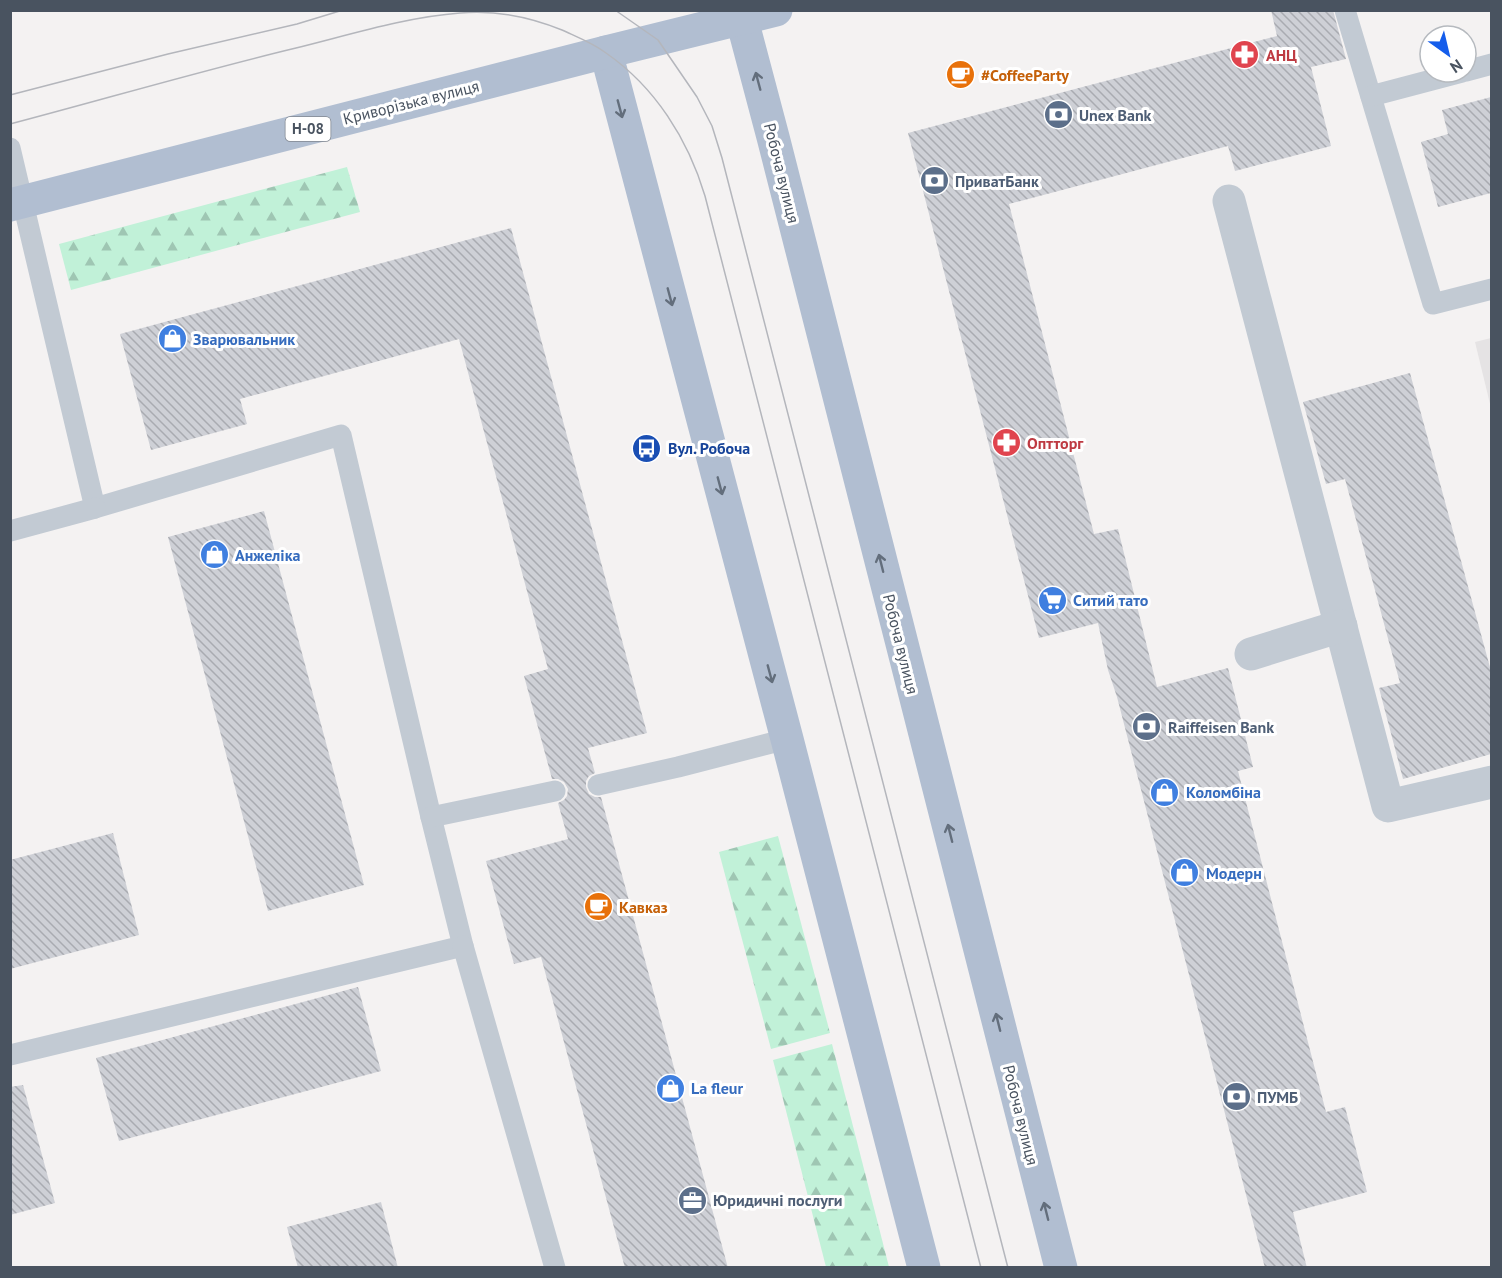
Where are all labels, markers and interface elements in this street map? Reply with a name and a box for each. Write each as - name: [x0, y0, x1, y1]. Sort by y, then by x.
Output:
- north arrow: [1418, 24, 1478, 84]
- pharmacy icon: АНЦ: [1229, 39, 1261, 71]
- place label: АНЦ: [1266, 45, 1297, 65]
- text: N: [1446, 55, 1466, 78]
- cafe icon: #CoffeeParty: [944, 59, 976, 91]
- place label: #CoffeeParty: [981, 65, 1069, 85]
- one-way arrow: [751, 72, 763, 91]
- street label: Криворізька вулиця: [341, 75, 481, 129]
- one-way arrow: [615, 99, 627, 118]
- bank icon: Unex Bank: [1042, 99, 1074, 131]
- place label: Unex Bank: [1079, 105, 1152, 125]
- road number: Н-08: [286, 117, 330, 141]
- street label: Робоча вулиця: [760, 121, 804, 225]
- bank icon: ПриватБанк: [918, 165, 950, 197]
- place label: ПриватБанк: [955, 171, 1039, 191]
- one-way arrow: [665, 288, 677, 307]
- shop icon: Зварювальник: [156, 323, 188, 355]
- place label: Зварювальник: [193, 329, 295, 349]
- pharmacy icon: Оптторг: [990, 427, 1022, 459]
- bus stop icon: Вул. Робоча: [631, 432, 663, 464]
- place label: Оптторг: [1027, 433, 1084, 453]
- place label: Вул. Робоча: [668, 438, 750, 458]
- one-way arrow: [715, 476, 726, 495]
- shop icon: Анжеліка: [198, 539, 230, 571]
- place label: Анжеліка: [235, 545, 300, 565]
- one-way arrow: [874, 553, 886, 572]
- supermarket icon: Ситий тато: [1036, 584, 1068, 616]
- place label: Ситий тато: [1073, 590, 1149, 610]
- street label: Робоча вулиця: [879, 592, 923, 696]
- one-way arrow: [764, 665, 776, 684]
- bank icon: Raiffeisen Bank: [1131, 711, 1163, 743]
- place label: Raiffeisen Bank: [1168, 717, 1274, 737]
- shop icon: Коломбіна: [1149, 776, 1181, 808]
- place label: Коломбіна: [1186, 782, 1261, 802]
- one-way arrow: [943, 824, 955, 843]
- shop icon: Модерн: [1169, 857, 1201, 889]
- place label: Модерн: [1206, 863, 1262, 883]
- cafe icon: Кавказ: [582, 891, 614, 923]
- place label: Кавказ: [619, 897, 668, 917]
- one-way arrow: [991, 1013, 1003, 1032]
- street label: Робоча вулиця: [999, 1063, 1043, 1167]
- shop icon: La fleur: [654, 1072, 686, 1104]
- place label: La fleur: [691, 1078, 743, 1098]
- bank icon: ПУМБ: [1220, 1081, 1252, 1113]
- place label: ПУМБ: [1257, 1087, 1298, 1107]
- office icon: Юридичні послуги: [676, 1184, 708, 1216]
- place label: Юридичні послуги: [713, 1190, 843, 1210]
- one-way arrow: [1040, 1202, 1051, 1221]

